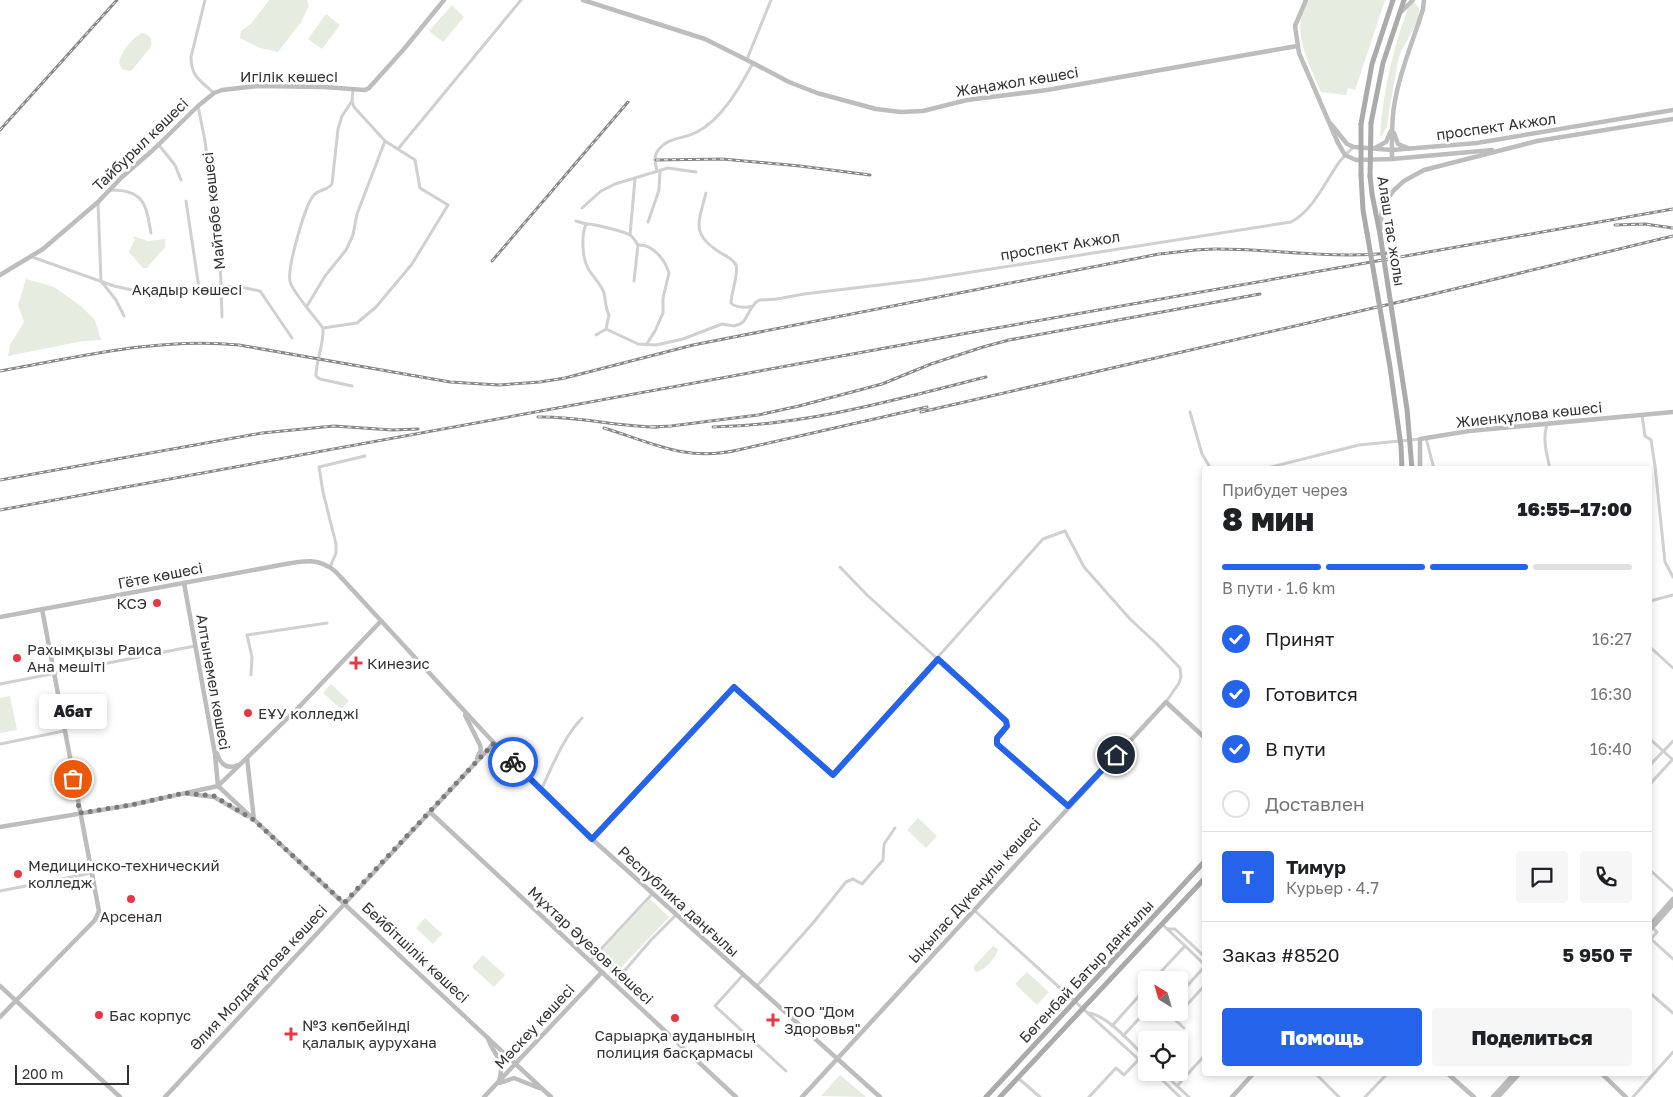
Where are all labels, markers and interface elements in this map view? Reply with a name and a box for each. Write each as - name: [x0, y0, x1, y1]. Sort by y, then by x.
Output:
- street label: Жаңажол көшесі: [954, 62, 1080, 100]
- street label: Игілік көшесі: [240, 67, 338, 85]
- street label: Тайбурыл көшесі: [89, 94, 191, 194]
- street label: проспект Акжол: [1435, 109, 1557, 143]
- street label: Майтөбе көшесі: [198, 151, 228, 271]
- street label: Алаш тас жолы: [1374, 175, 1410, 287]
- street label: проспект Акжол: [999, 227, 1121, 263]
- street label: Ақадыр көшесі: [132, 280, 242, 298]
- street label: Жиенқұлова көшесі: [1455, 397, 1603, 432]
- text: Прибудет через: [1222, 480, 1348, 500]
- text: 16:55–17:00: [1517, 497, 1632, 520]
- text: 8 мин: [1222, 500, 1314, 538]
- street label: Гёте көшесі: [116, 558, 204, 592]
- text: В пути · 1.6 km: [1222, 578, 1335, 598]
- place label: КСЭ: [116, 594, 147, 612]
- marker: КСЭ: [151, 597, 163, 609]
- street label: Алтынемел көшесі: [193, 613, 235, 751]
- icon: check: [1222, 625, 1250, 653]
- text: Принят: [1265, 627, 1334, 650]
- text: 16:27: [1592, 629, 1632, 649]
- place label: Рахымқызы Раиса Ана мешіті: [27, 640, 162, 675]
- marker: Рахымқызы Раиса Ана мешіті: [11, 652, 23, 664]
- place label: Кинезис: [367, 654, 430, 672]
- marker: Кинезис: [349, 656, 363, 670]
- icon: check: [1222, 680, 1250, 708]
- text: Готовится: [1265, 682, 1358, 705]
- text: 16:30: [1590, 684, 1632, 704]
- callout: Абат: [39, 694, 107, 729]
- text: Абат: [54, 701, 92, 721]
- place label: ЕҰУ колледжі: [258, 704, 359, 722]
- marker: ЕҰУ колледжі: [242, 707, 254, 719]
- pin: [1095, 734, 1137, 776]
- icon: check: [1222, 735, 1250, 763]
- courier: [488, 737, 538, 787]
- text: В пути: [1265, 737, 1326, 760]
- text: 16:40: [1590, 739, 1632, 759]
- icon: home: [1102, 741, 1130, 769]
- icon: bike: [499, 748, 527, 776]
- pin: [52, 758, 94, 800]
- icon: bag: [59, 765, 87, 793]
- text: Доставлен: [1265, 792, 1365, 815]
- street label: Ықылас Дүкенұлы көшесі: [904, 814, 1045, 967]
- street label: Республика даңғылы: [615, 842, 743, 960]
- button: chat: [1516, 851, 1568, 903]
- button: phone: [1580, 851, 1632, 903]
- text: Тимур: [1286, 855, 1346, 878]
- place label: Медицинско-технический колледж: [28, 856, 220, 891]
- text: Т: [1242, 865, 1254, 888]
- marker: Медицинско-технический колледж: [12, 868, 24, 880]
- text: Курьер · 4.7: [1286, 878, 1379, 898]
- street label: Мұхтар Әуезов көшесі: [524, 882, 657, 1008]
- marker: Арсенал: [125, 893, 137, 905]
- street label: Бөгенбай Батыр даңғылы: [1015, 896, 1157, 1046]
- street label: Бейбітшілік көшесі: [359, 898, 473, 1006]
- street label: Әлия Молдағұлова көшесі: [186, 900, 331, 1054]
- place label: Арсенал: [100, 907, 162, 925]
- text: Заказ #8520: [1222, 943, 1339, 966]
- text: 5 950 ₸: [1563, 943, 1632, 966]
- north arrow: [1138, 971, 1188, 1021]
- map controls: [1138, 971, 1188, 1081]
- street label: Мәскеу көшесі: [490, 980, 578, 1072]
- place label: ТОО "Дом Здоровья": [784, 1002, 861, 1037]
- place label: Бас корпус: [109, 1006, 191, 1024]
- button: Помощь: [1222, 1008, 1422, 1066]
- button: Поделиться: [1432, 1008, 1632, 1066]
- marker: Бас корпус: [93, 1009, 105, 1021]
- marker: Сарыарқа ауданының полиция басқармасы: [669, 1012, 681, 1024]
- marker: ТОО "Дом Здоровья": [766, 1013, 780, 1027]
- place label: №3 көпбейінді қалалық аурухана: [302, 1016, 437, 1051]
- place label: Сарыарқа ауданының полиция басқармасы: [595, 1026, 756, 1061]
- marker: №3 көпбейінді қалалық аурухана: [284, 1027, 298, 1041]
- button: locate: [1138, 1031, 1188, 1081]
- scale bar: [15, 1062, 129, 1085]
- text: 200 m: [22, 1065, 63, 1082]

